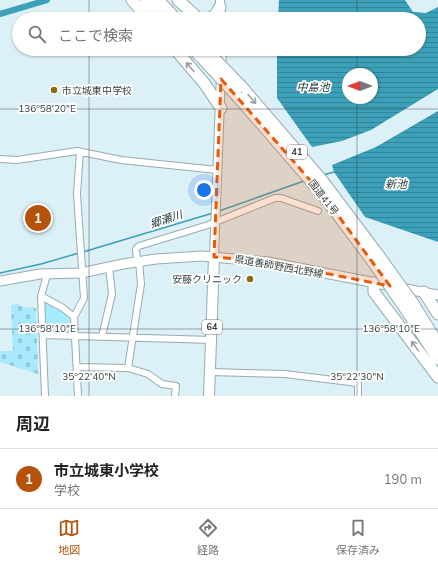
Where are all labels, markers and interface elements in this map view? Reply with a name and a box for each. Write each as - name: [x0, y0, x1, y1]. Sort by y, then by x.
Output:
- search box: [12, 12, 426, 56]
- icon: search: [26, 23, 48, 45]
- text: ここで検索: [58, 26, 133, 45]
- one-way arrow: [186, 62, 195, 72]
- north arrow: [342, 68, 378, 104]
- water label: 中島池: [297, 80, 330, 94]
- place label: 市立城東中学校: [62, 84, 132, 97]
- marker: 市立城東中学校: [49, 85, 59, 95]
- one-way arrow: [247, 94, 256, 104]
- text: 136°58'20"E: [18, 102, 76, 115]
- road number: 41: [287, 145, 307, 159]
- street label: 国道41号: [306, 177, 342, 218]
- water label: 新池: [385, 177, 408, 191]
- your location: [194, 180, 214, 200]
- pin: 1: [25, 203, 51, 233]
- water label: 郷瀬川: [148, 207, 185, 231]
- street label: 県道善師野西北野線: [233, 252, 324, 281]
- place label: 安藤クリニック: [172, 273, 242, 286]
- marker: 安藤クリニック: [245, 274, 255, 284]
- road number: 64: [202, 320, 222, 334]
- text: 136°58'10"E: [18, 322, 76, 335]
- text: 136°58'10"E: [362, 322, 420, 335]
- one-way arrow: [411, 340, 419, 351]
- text: 35°22'40"N: [62, 370, 116, 383]
- text: 35°22'30"N: [330, 370, 384, 383]
- text: 周辺: [16, 413, 50, 434]
- text: 市立城東小学校: [54, 461, 159, 480]
- text: 1: [25, 471, 33, 487]
- text: 190 m: [384, 471, 422, 487]
- text: 学校: [54, 482, 80, 498]
- tab: 地図: [58, 517, 80, 557]
- tab: 経路: [197, 517, 219, 557]
- tab: 保存済み: [336, 517, 380, 557]

